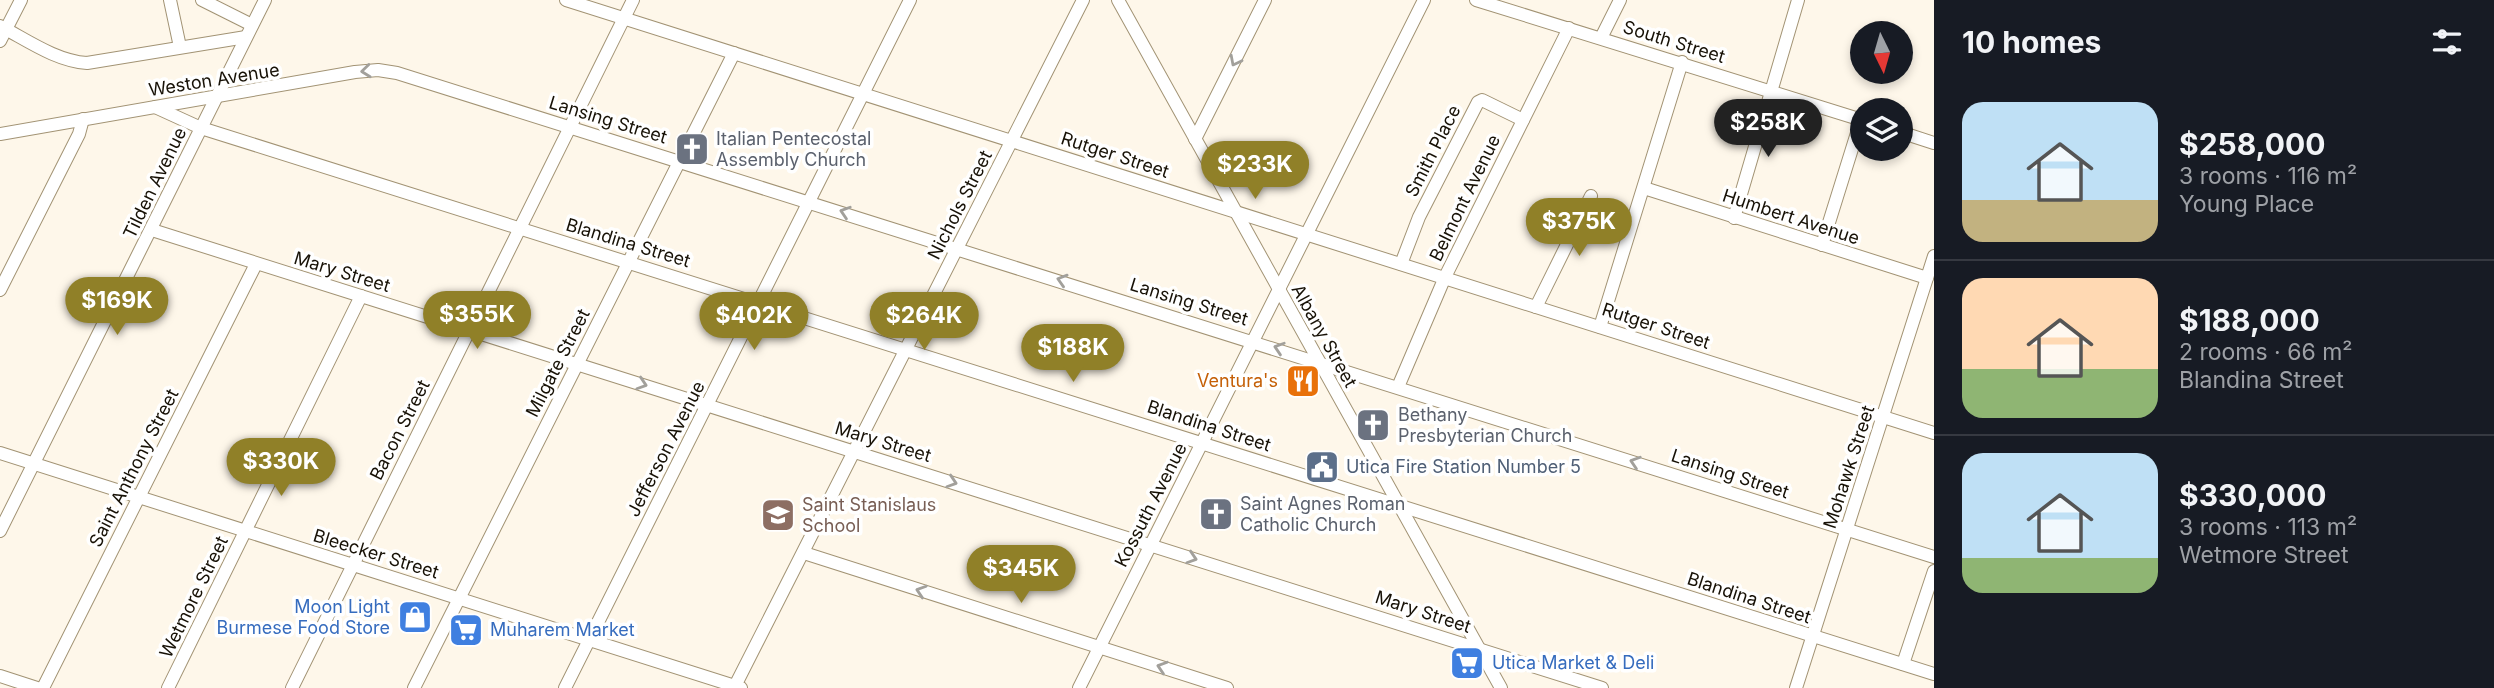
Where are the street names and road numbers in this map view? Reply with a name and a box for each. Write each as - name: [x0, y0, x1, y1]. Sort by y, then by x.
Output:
- street label: South Street: [1621, 16, 1728, 67]
- street label: Weston Avenue: [147, 59, 281, 100]
- street label: Lansing Street: [547, 92, 670, 147]
- street label: Smith Place: [1400, 101, 1465, 200]
- street label: Tilden Avenue: [119, 124, 190, 242]
- street label: Rutger Street: [1059, 127, 1172, 182]
- street label: Belmont Avenue: [1425, 131, 1504, 264]
- street label: Nichols Street: [923, 147, 996, 263]
- street label: Humbert Avenue: [1720, 185, 1862, 249]
- street label: Blandina Street: [563, 214, 693, 271]
- street label: Mary Street: [292, 247, 393, 296]
- street label: Lansing Street: [1128, 274, 1251, 329]
- street label: Albany Street: [1288, 281, 1361, 391]
- street label: Rutger Street: [1600, 298, 1713, 353]
- street label: Milgate Street: [521, 305, 594, 420]
- street label: Bacon Street: [365, 376, 434, 483]
- street label: Jefferson Avenue: [622, 377, 709, 520]
- street label: Saint Anthony Street: [85, 385, 183, 550]
- street label: Blandina Street: [1145, 396, 1274, 455]
- street label: Mohawk Street: [1819, 403, 1878, 531]
- street label: Mary Street: [833, 417, 934, 466]
- street label: Kossuth Avenue: [1110, 439, 1191, 570]
- street label: Lansing Street: [1669, 445, 1792, 502]
- street label: Bleecker Street: [311, 524, 441, 583]
- street label: Wetmore Street: [155, 532, 232, 661]
- street label: Blandina Street: [1685, 568, 1814, 627]
- street label: Mary Street: [1373, 586, 1474, 637]

